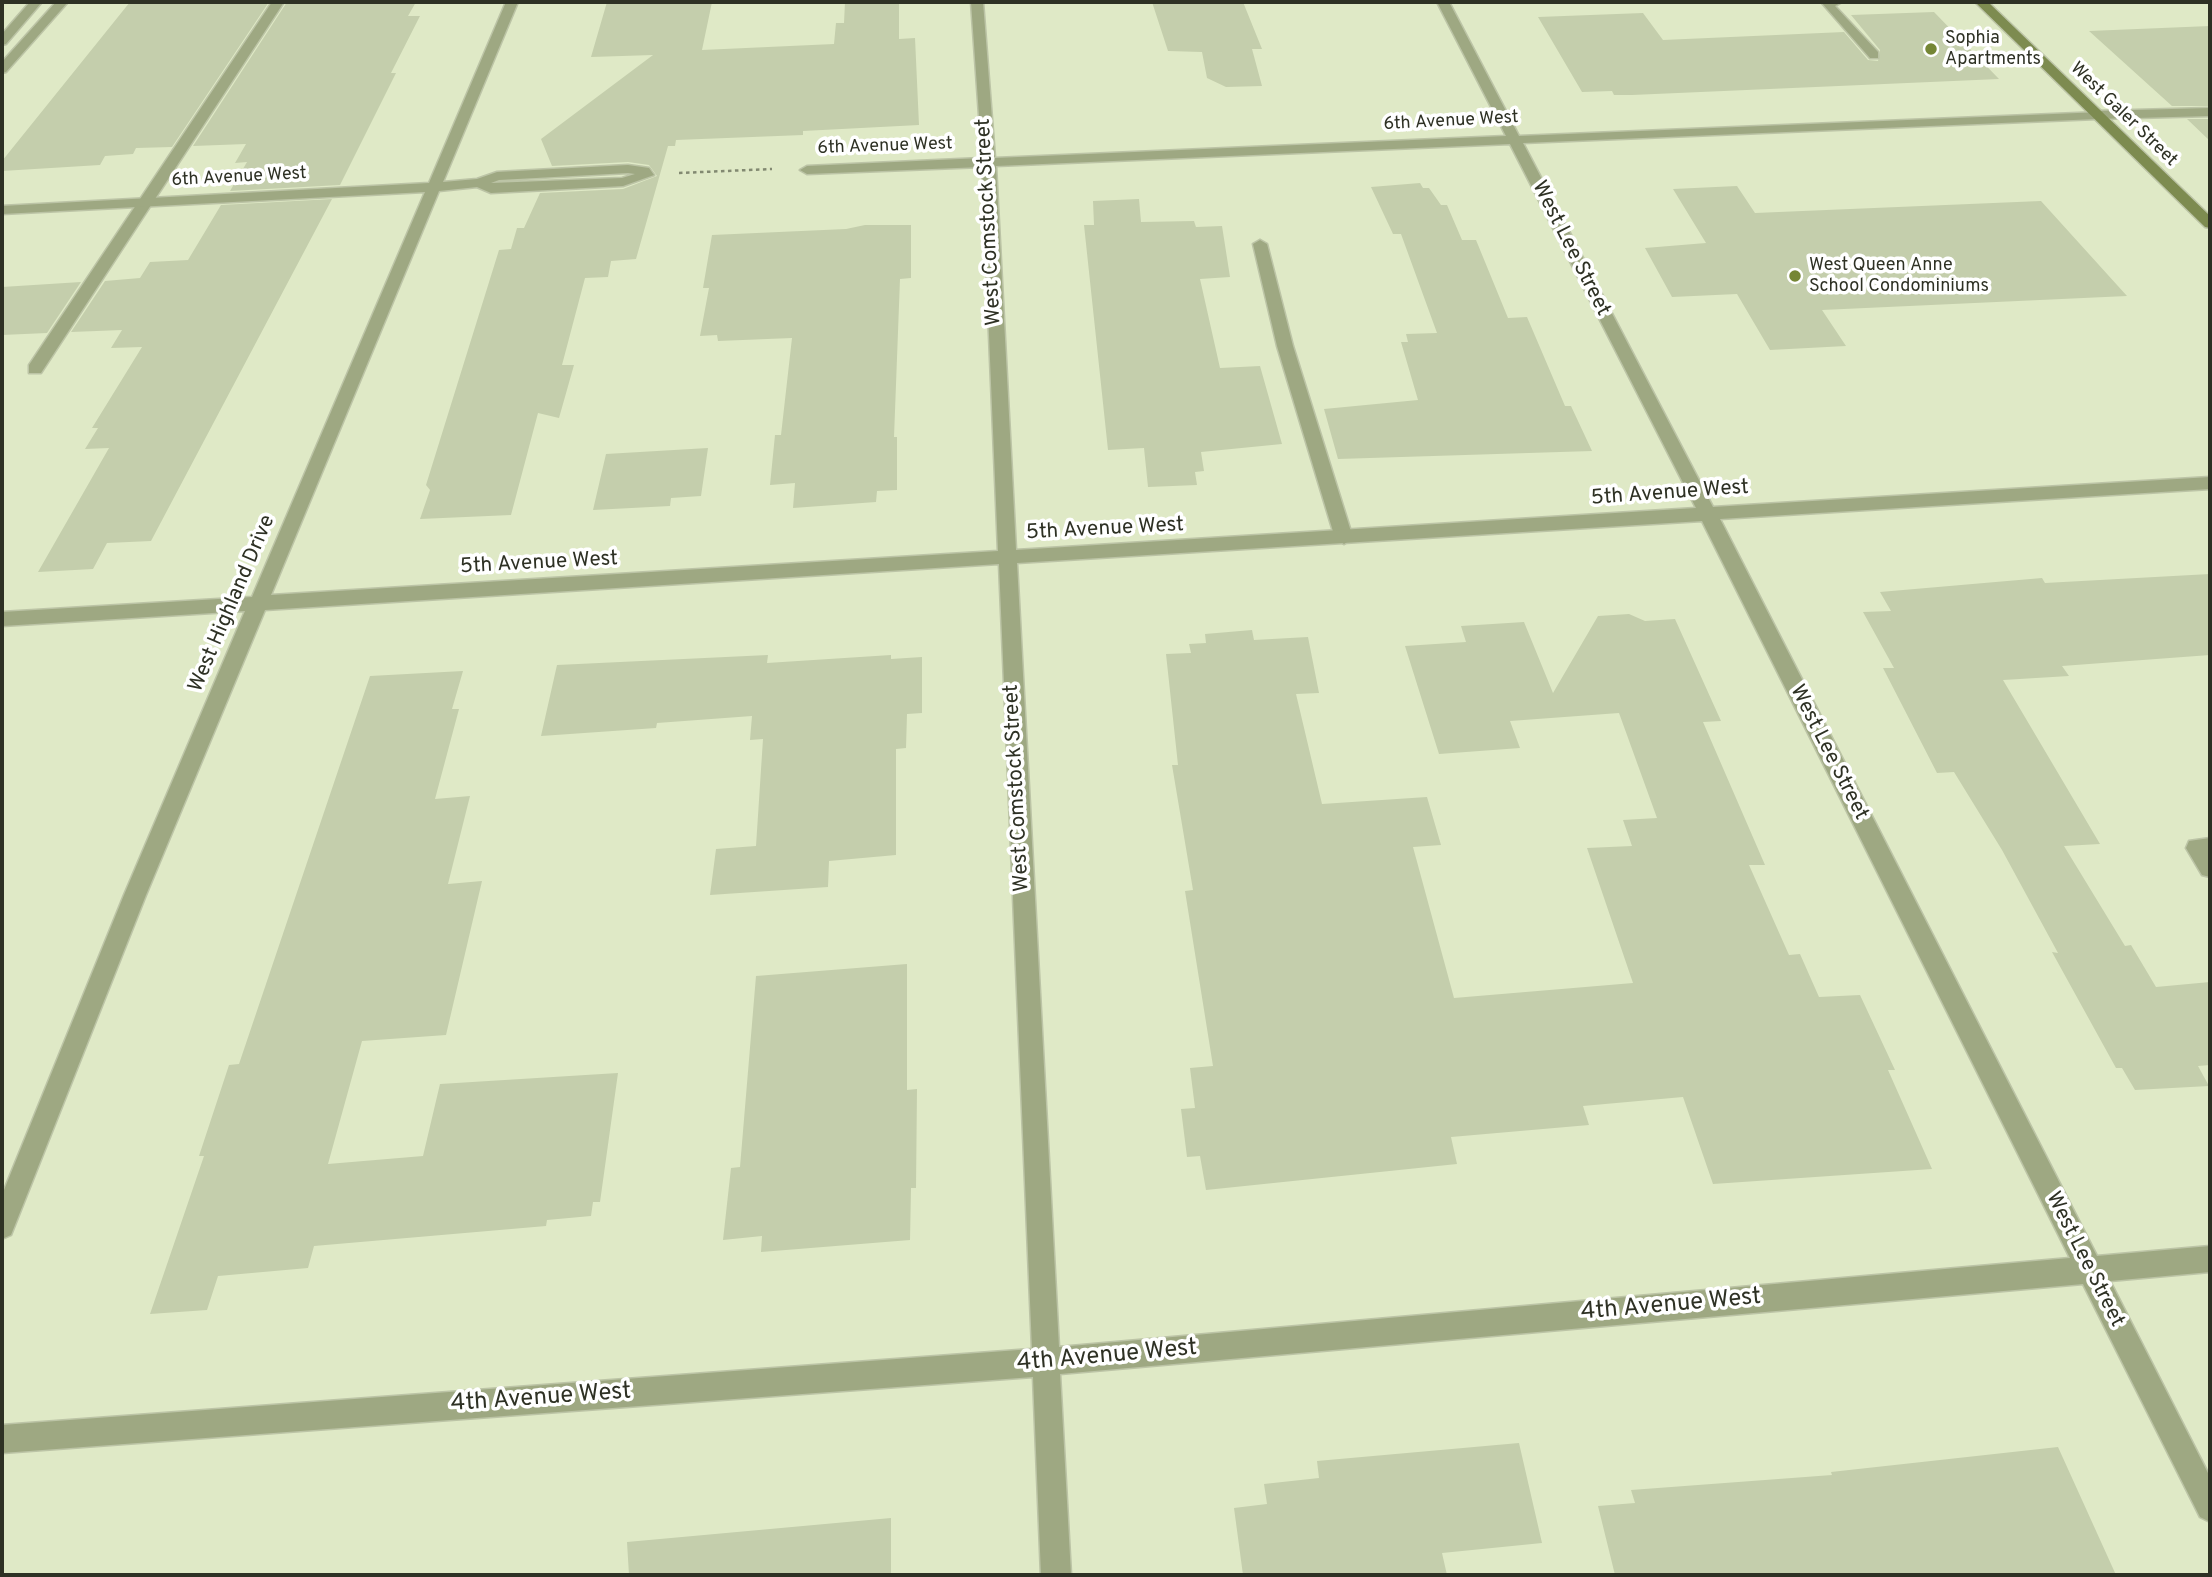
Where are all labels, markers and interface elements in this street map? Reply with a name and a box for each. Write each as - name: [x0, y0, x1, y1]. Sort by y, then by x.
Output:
- place label: Sophia Apartments: [1945, 28, 2041, 70]
- marker: Sophia Apartments: [1923, 41, 1939, 57]
- street label: West Galer Street: [2065, 58, 2181, 172]
- street label: 6th Avenue West: [1383, 108, 1519, 136]
- street label: West Comstock Street: [972, 118, 1008, 326]
- street label: 6th Avenue West: [817, 134, 953, 160]
- street label: 6th Avenue West: [171, 164, 307, 192]
- street label: West Lee Street: [1525, 177, 1615, 321]
- place label: West Queen Anne School Condominiums: [1809, 255, 1989, 298]
- marker: West Queen Anne School Condominiums: [1787, 268, 1803, 284]
- street label: 5th Avenue West: [1590, 476, 1750, 512]
- street label: West Highland Drive: [184, 512, 282, 696]
- street label: 5th Avenue West: [1025, 513, 1185, 547]
- street label: 5th Avenue West: [459, 547, 619, 581]
- street label: West Lee Street: [1783, 681, 1873, 825]
- street label: West Comstock Street: [1000, 684, 1036, 892]
- street label: West Lee Street: [2039, 1188, 2129, 1332]
- street label: 4th Avenue West: [1580, 1284, 1762, 1328]
- street label: 4th Avenue West: [1016, 1335, 1198, 1379]
- street label: 4th Avenue West: [450, 1378, 632, 1420]

